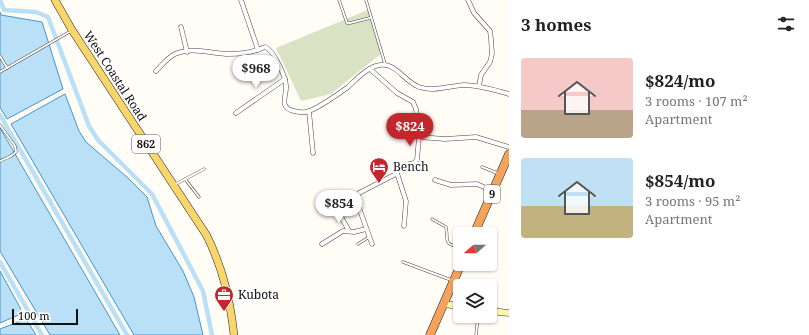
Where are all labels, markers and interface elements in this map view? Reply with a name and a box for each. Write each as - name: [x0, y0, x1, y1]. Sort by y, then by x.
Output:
- text: 3 homes: [521, 13, 591, 36]
- icon: filters: [775, 13, 797, 35]
- street label: West Coastal Road: [80, 27, 151, 125]
- pin: $968: [232, 55, 280, 89]
- text: $968: [241, 59, 271, 77]
- text: $824/mo: [645, 69, 716, 92]
- icon: home: [553, 74, 601, 122]
- text: 3 rooms · 107 m²: [645, 92, 748, 110]
- text: Apartment: [645, 110, 712, 128]
- pin: $824: [386, 113, 434, 147]
- text: $824: [395, 117, 425, 135]
- road number: 862: [132, 135, 160, 153]
- hotel icon: Bench: [368, 156, 390, 184]
- place label: Bench: [393, 158, 429, 175]
- text: $854/mo: [645, 169, 716, 192]
- icon: home: [553, 174, 601, 222]
- road number: 9: [484, 185, 500, 203]
- pin: $854: [315, 190, 363, 224]
- text: 3 rooms · 95 m²: [645, 192, 740, 210]
- text: $854: [324, 194, 354, 212]
- text: Apartment: [645, 210, 712, 228]
- north arrow: [453, 227, 497, 271]
- map controls: [453, 227, 497, 323]
- button: layers: [453, 279, 497, 323]
- office icon: Kubota: [213, 284, 235, 312]
- place label: Kubota: [238, 286, 279, 303]
- scale bar: [12, 307, 78, 326]
- text: 100 m: [18, 308, 50, 323]

